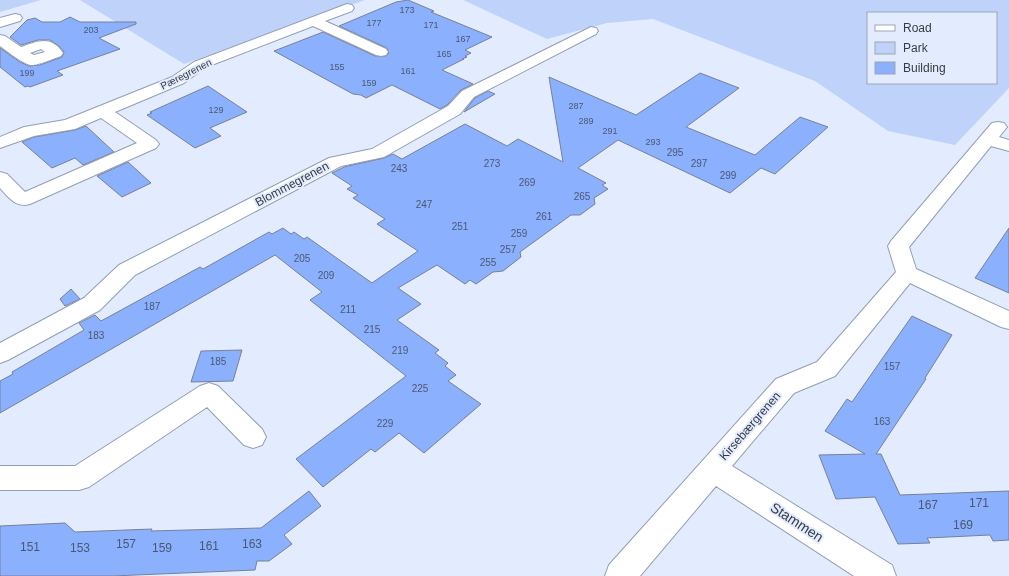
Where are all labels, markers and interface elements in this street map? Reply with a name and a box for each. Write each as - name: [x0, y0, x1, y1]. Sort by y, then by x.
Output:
- house number: 173: [399, 5, 415, 15]
- legend: [867, 12, 997, 84]
- house number: 177: [366, 18, 382, 28]
- house number: 171: [423, 20, 439, 30]
- text: Road: [903, 21, 932, 35]
- house number: 203: [83, 25, 99, 35]
- house number: 167: [455, 34, 471, 44]
- text: Park: [903, 41, 929, 55]
- house number: 165: [436, 49, 452, 59]
- street label: Pæregrenen: [159, 56, 213, 92]
- text: Building: [903, 61, 946, 75]
- house number: 155: [329, 62, 345, 72]
- house number: 161: [400, 66, 416, 76]
- house number: 199: [19, 68, 35, 78]
- house number: 159: [361, 78, 377, 88]
- house number: 287: [568, 101, 584, 111]
- house number: 129: [208, 105, 224, 115]
- house number: 289: [578, 116, 594, 126]
- house number: 291: [602, 126, 618, 136]
- house number: 293: [645, 137, 661, 147]
- house number: 295: [667, 147, 684, 158]
- house number: 273: [484, 158, 501, 169]
- house number: 297: [691, 158, 708, 169]
- street label: Blommegrenen: [253, 159, 331, 209]
- house number: 243: [391, 163, 408, 174]
- house number: 299: [720, 170, 737, 181]
- house number: 269: [519, 177, 536, 188]
- house number: 265: [574, 191, 591, 202]
- house number: 247: [416, 199, 433, 210]
- house number: 261: [536, 211, 553, 222]
- house number: 251: [452, 221, 469, 232]
- house number: 259: [511, 228, 528, 239]
- house number: 257: [500, 244, 517, 255]
- house number: 205: [294, 253, 311, 264]
- house number: 255: [480, 257, 497, 268]
- house number: 209: [318, 270, 335, 281]
- house number: 187: [144, 301, 161, 312]
- house number: 211: [340, 304, 356, 315]
- house number: 215: [364, 324, 381, 335]
- house number: 183: [88, 330, 105, 341]
- house number: 219: [392, 345, 409, 356]
- house number: 185: [210, 356, 227, 367]
- house number: 157: [884, 361, 901, 372]
- house number: 225: [412, 383, 429, 394]
- street label: Kirsebærgrenen: [716, 389, 784, 463]
- house number: 163: [874, 416, 891, 427]
- house number: 229: [377, 418, 394, 429]
- house number: 171: [969, 496, 989, 510]
- house number: 167: [918, 498, 938, 512]
- street label: Stammen: [768, 499, 826, 545]
- house number: 169: [953, 518, 973, 532]
- house number: 157: [116, 537, 136, 551]
- house number: 163: [242, 537, 262, 551]
- house number: 161: [199, 539, 219, 553]
- house number: 151: [20, 540, 40, 554]
- house number: 153: [70, 541, 90, 555]
- house number: 159: [152, 541, 172, 555]

